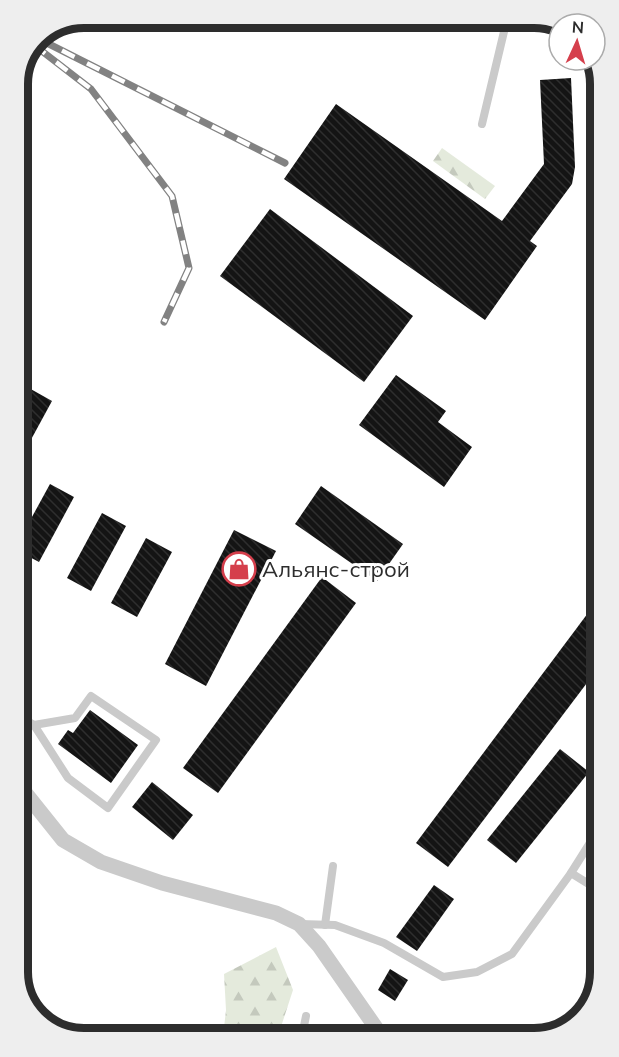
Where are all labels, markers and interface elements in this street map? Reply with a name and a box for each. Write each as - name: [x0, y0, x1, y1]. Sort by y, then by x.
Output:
- north arrow: [547, 12, 607, 72]
- text: N: [571, 17, 585, 37]
- shop icon: Альянс-строй: [221, 551, 257, 587]
- place label: Альянс-строй: [262, 555, 410, 583]

